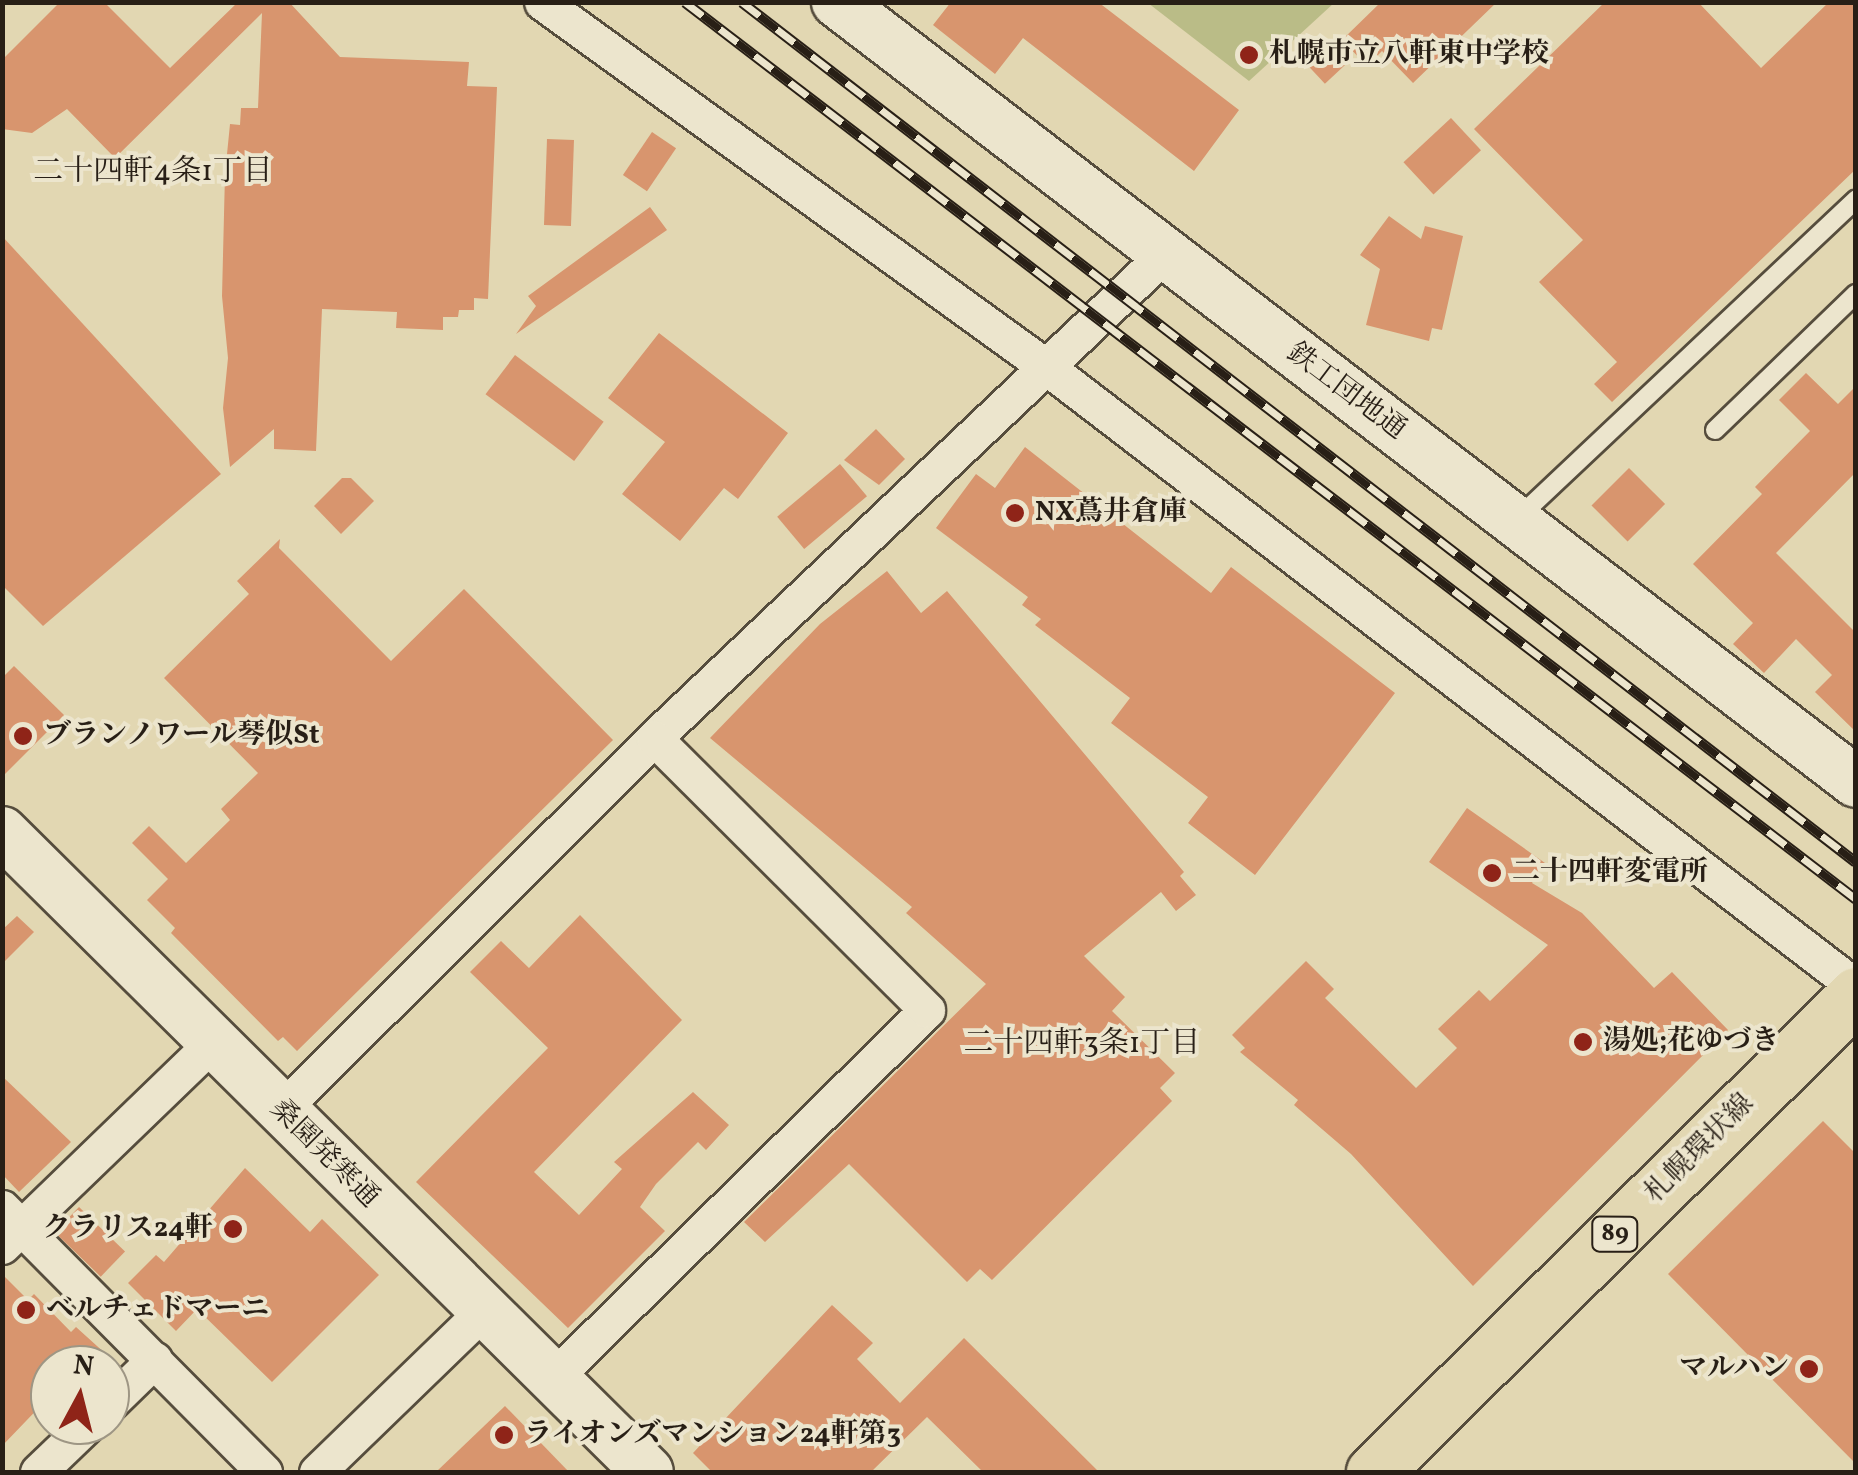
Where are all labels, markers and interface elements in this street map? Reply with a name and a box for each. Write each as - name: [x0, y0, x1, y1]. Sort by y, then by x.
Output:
- place label: 札幌市立八軒東中学校: [1269, 38, 1549, 72]
- marker: 札幌市立八軒東中学校: [1238, 44, 1260, 66]
- district label: 二十四軒4条1丁目: [33, 154, 273, 190]
- street label: 鉄工団地通: [1280, 336, 1412, 448]
- place label: NX蔦井倉庫: [1035, 496, 1187, 530]
- marker: NX蔦井倉庫: [1004, 502, 1026, 524]
- place label: ブランノワール琴似St: [43, 719, 321, 753]
- marker: ブランノワール琴似St: [12, 725, 34, 747]
- place label: 二十四軒変電所: [1512, 856, 1708, 890]
- marker: 二十四軒変電所: [1481, 862, 1503, 884]
- place label: 湯処;花ゆづき: [1603, 1025, 1779, 1059]
- district label: 二十四軒3条1丁目: [963, 1026, 1201, 1062]
- marker: 湯処;花ゆづき: [1572, 1031, 1594, 1053]
- street label: 札幌環状線: [1639, 1088, 1761, 1210]
- street label: 桑園発寒通: [263, 1093, 385, 1215]
- place label: クラリス24軒: [42, 1212, 213, 1246]
- road number: 89: [1590, 1214, 1640, 1254]
- marker: クラリス24軒: [222, 1218, 244, 1240]
- place label: ベルチェドマーニ: [46, 1293, 270, 1327]
- marker: ベルチェドマーニ: [15, 1299, 37, 1321]
- north arrow: [30, 1345, 130, 1445]
- text: N: [71, 1346, 96, 1387]
- place label: マルハン: [1677, 1352, 1789, 1386]
- marker: マルハン: [1798, 1358, 1820, 1380]
- place label: ライオンズマンション24軒第3: [524, 1418, 905, 1452]
- marker: ライオンズマンション24軒第3: [493, 1424, 515, 1446]

